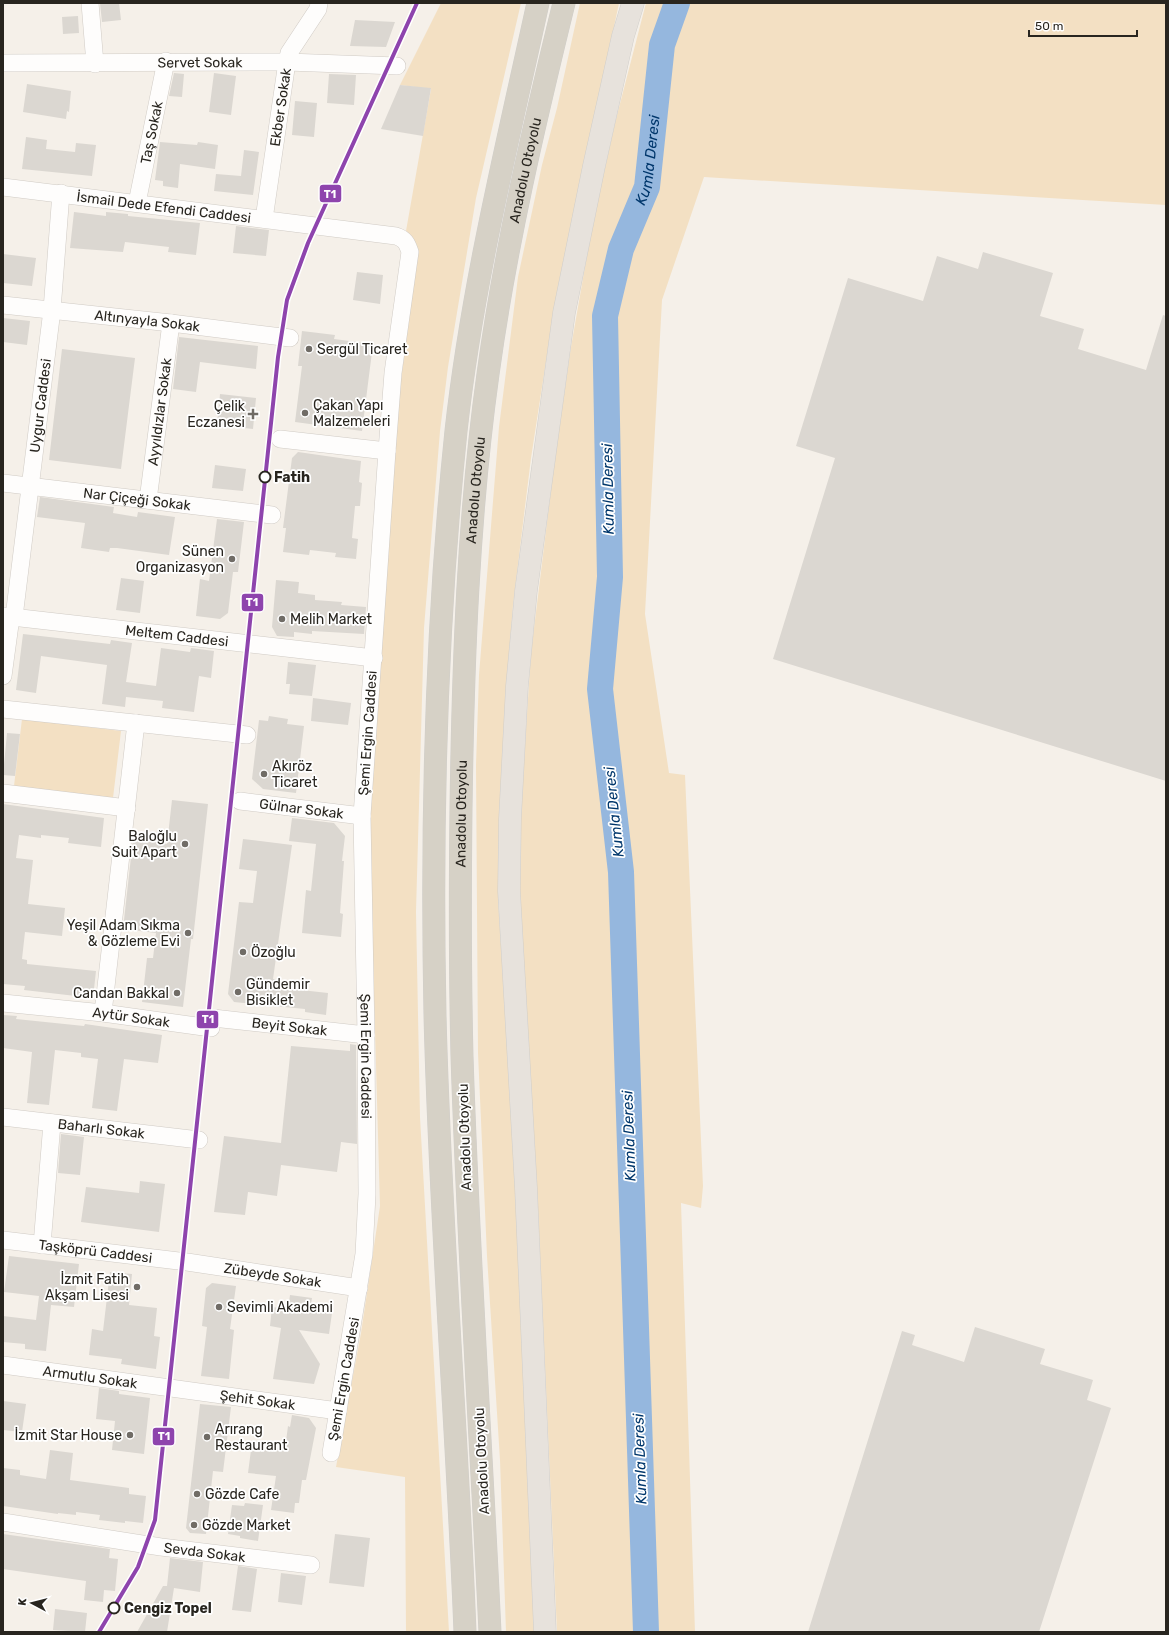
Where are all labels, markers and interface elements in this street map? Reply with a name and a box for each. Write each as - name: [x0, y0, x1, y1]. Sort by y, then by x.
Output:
- scale bar: [1029, 12, 1137, 38]
- text: 50 m: [1035, 19, 1063, 33]
- street label: Servet Sokak: [158, 54, 243, 71]
- street label: Ekber Sokak: [266, 66, 295, 148]
- street label: Taş Sokak: [137, 99, 166, 165]
- water label: Kumla Deresi: [631, 114, 664, 208]
- street label: Anadolu Otoyolu: [505, 116, 545, 224]
- line badge: T1: [319, 184, 342, 203]
- street label: İsmail Dede Efendi Caddesi: [75, 188, 252, 226]
- text: T1: [324, 188, 336, 201]
- street label: Altınyayla Sokak: [94, 306, 202, 335]
- place label: Sergül Ticaret: [317, 341, 408, 358]
- marker: Sergül Ticaret: [304, 344, 314, 354]
- street label: Ayyıldızlar Sokak: [144, 356, 175, 467]
- street label: Uygur Caddesi: [26, 358, 54, 454]
- place label: Çakan Yapı Malzemeleri: [313, 397, 390, 430]
- place label: Çelik Eczanesi: [187, 398, 246, 431]
- marker: Çakan Yapı Malzemeleri: [300, 408, 310, 418]
- marker: Çelik Eczanesi: [248, 409, 258, 419]
- street label: Anadolu Otoyolu: [462, 436, 489, 544]
- water label: Kumla Deresi: [598, 443, 618, 535]
- place label: Fatih: [274, 469, 310, 486]
- marker: Fatih: [258, 470, 272, 484]
- street label: Nar Çiçeği Sokak: [82, 484, 193, 514]
- place label: Sünen Organizasyon: [136, 543, 224, 576]
- marker: Sünen Organizasyon: [227, 554, 237, 564]
- line badge: T1: [241, 593, 264, 612]
- text: T1: [246, 596, 258, 609]
- place label: Melih Market: [290, 611, 373, 628]
- marker: Melih Market: [277, 614, 287, 624]
- street label: Meltem Caddesi: [124, 621, 229, 650]
- street label: Şemi Ergin Caddesi: [355, 670, 381, 796]
- place label: Akıröz Ticaret: [272, 758, 318, 791]
- street label: Anadolu Otoyolu: [452, 760, 470, 868]
- water label: Kumla Deresi: [600, 765, 628, 858]
- marker: Akıröz Ticaret: [259, 769, 269, 779]
- street label: Gülnar Sokak: [258, 795, 345, 822]
- place label: Baloğlu Suit Apart: [112, 828, 178, 861]
- marker: Baloğlu Suit Apart: [180, 839, 190, 849]
- place label: Yeşil Adam Sıkma & Gözleme Evi: [67, 917, 180, 950]
- marker: Yeşil Adam Sıkma & Gözleme Evi: [183, 928, 193, 938]
- place label: Özoğlu: [251, 944, 296, 961]
- marker: Özoğlu: [238, 947, 248, 957]
- place label: Gündemir Bisiklet: [246, 976, 310, 1009]
- place label: Candan Bakkal: [73, 985, 169, 1002]
- marker: Gündemir Bisiklet: [233, 987, 243, 997]
- marker: Candan Bakkal: [172, 988, 182, 998]
- street label: Şemi Ergin Caddesi: [357, 993, 375, 1119]
- street label: Aytür Sokak: [92, 1004, 172, 1031]
- line badge: T1: [196, 1010, 219, 1029]
- text: T1: [202, 1013, 214, 1026]
- street label: Beyit Sokak: [251, 1014, 329, 1039]
- street label: Anadolu Otoyolu: [455, 1083, 475, 1191]
- water label: Kumla Deresi: [618, 1090, 640, 1182]
- street label: Baharlı Sokak: [57, 1115, 147, 1142]
- street label: Taşköprü Caddesi: [38, 1236, 153, 1266]
- street label: Zübeyde Sokak: [223, 1259, 323, 1291]
- place label: İzmit Fatih Akşam Lisesi: [45, 1271, 129, 1304]
- marker: İzmit Fatih Akşam Lisesi: [132, 1282, 142, 1292]
- place label: Sevimli Akademi: [227, 1299, 333, 1316]
- marker: Sevimli Akademi: [214, 1302, 224, 1312]
- street label: Şemi Ergin Caddesi: [325, 1316, 363, 1442]
- street label: Armutlu Sokak: [42, 1362, 139, 1392]
- street label: Şehit Sokak: [219, 1386, 297, 1414]
- street label: Anadolu Otoyolu: [471, 1407, 493, 1515]
- water label: Kumla Deresi: [629, 1413, 651, 1505]
- place label: Arırang Restaurant: [215, 1421, 288, 1454]
- place label: İzmit Star House: [15, 1427, 122, 1444]
- line badge: T1: [152, 1427, 175, 1446]
- marker: İzmit Star House: [125, 1430, 135, 1440]
- text: T1: [158, 1430, 170, 1443]
- marker: Arırang Restaurant: [202, 1432, 212, 1442]
- place label: Gözde Cafe: [205, 1486, 279, 1503]
- marker: Gözde Cafe: [192, 1489, 202, 1499]
- place label: Gözde Market: [202, 1517, 291, 1534]
- marker: Gözde Market: [189, 1520, 199, 1530]
- street label: Sevda Sokak: [163, 1539, 247, 1566]
- north arrow: [12, 1583, 52, 1623]
- text: K: [16, 1597, 30, 1606]
- place label: Cengiz Topel: [124, 1600, 212, 1617]
- marker: Cengiz Topel: [107, 1601, 121, 1615]

